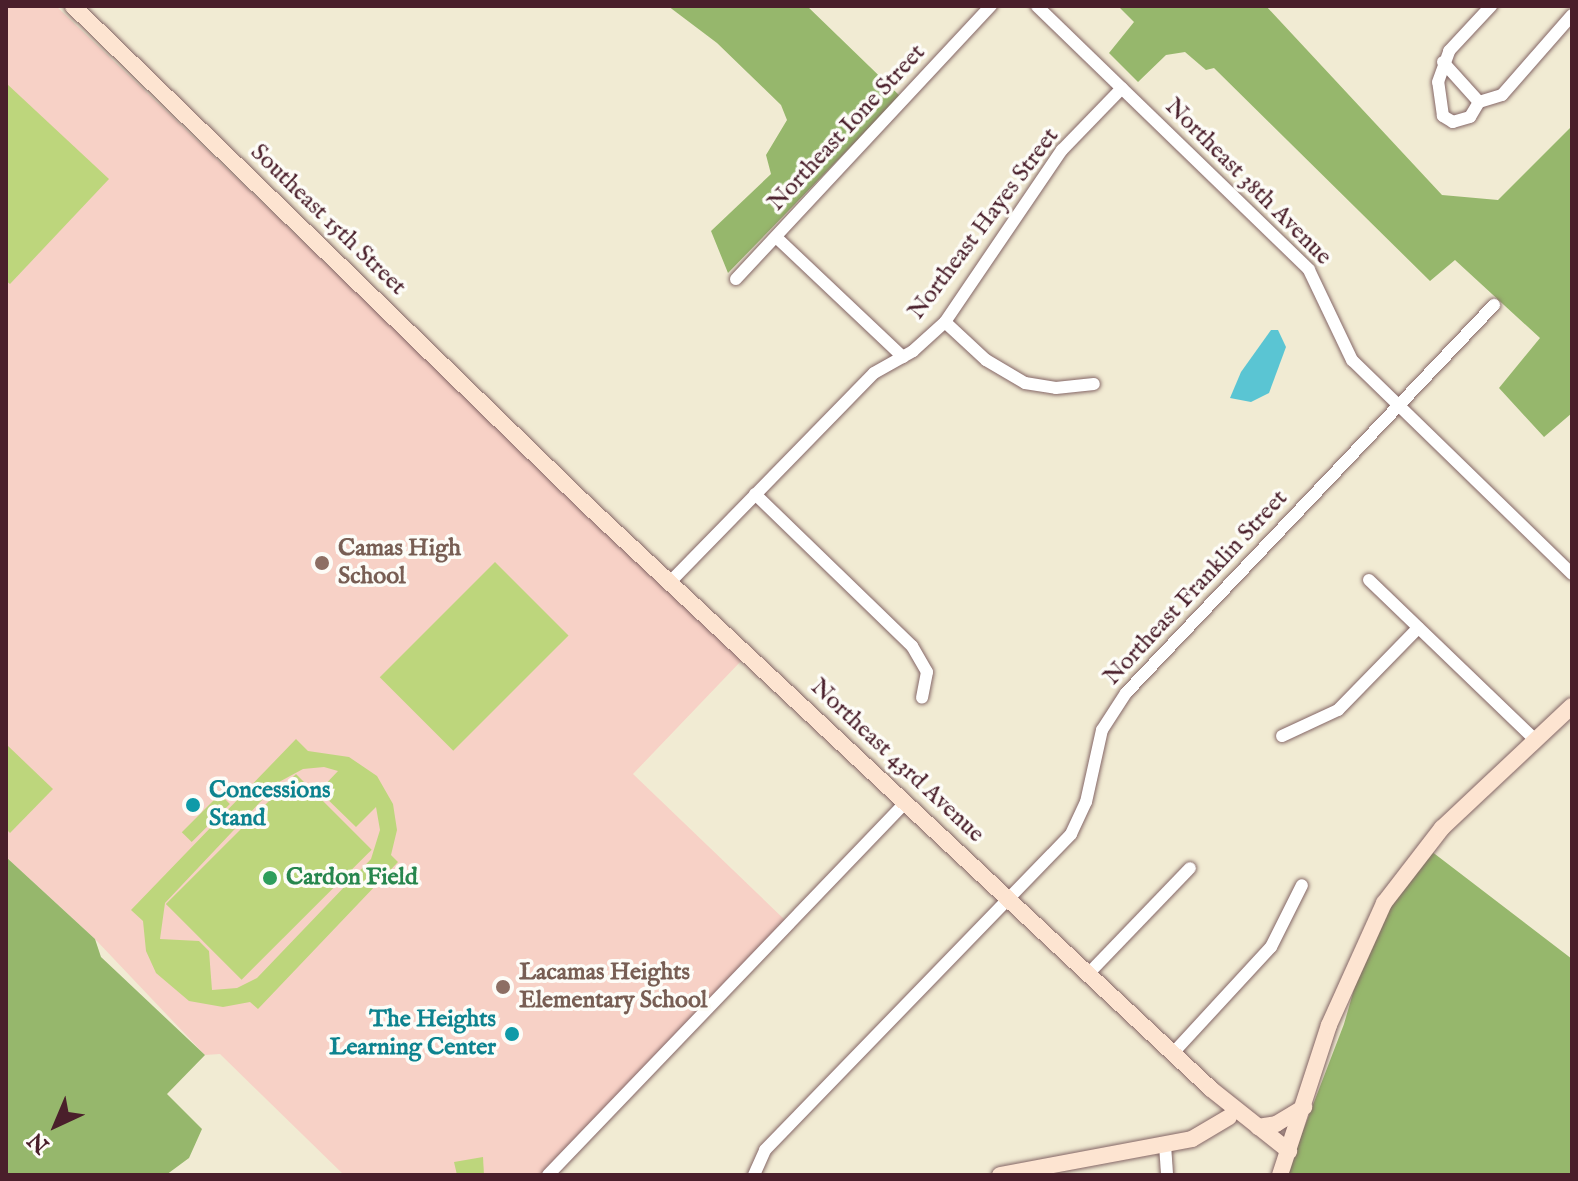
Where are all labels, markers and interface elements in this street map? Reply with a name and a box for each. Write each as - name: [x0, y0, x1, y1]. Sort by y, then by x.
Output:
- street label: Northeast Ione Street: [762, 39, 932, 217]
- street label: Northeast 38th Avenue: [1159, 93, 1337, 271]
- street label: Northeast Hayes Street: [903, 122, 1065, 326]
- street label: Southeast 15th Street: [244, 138, 412, 302]
- street label: Northeast Franklin Street: [1098, 484, 1294, 692]
- place label: Camas High School: [338, 535, 461, 591]
- marker: Camas High School: [313, 554, 331, 572]
- street label: Northeast 43rd Avenue: [804, 673, 990, 849]
- place label: Concessions Stand: [209, 777, 330, 833]
- marker: Concessions Stand: [184, 796, 202, 814]
- place label: Cardon Field: [286, 864, 418, 892]
- marker: Cardon Field: [261, 869, 279, 887]
- place label: Lacamas Heights Elementary School: [519, 959, 707, 1015]
- marker: Lacamas Heights Elementary School: [494, 978, 512, 996]
- place label: The Heights Learning Center: [329, 1006, 496, 1062]
- marker: The Heights Learning Center: [503, 1025, 521, 1043]
- north arrow: [16, 1085, 96, 1165]
- text: N: [23, 1126, 56, 1159]

